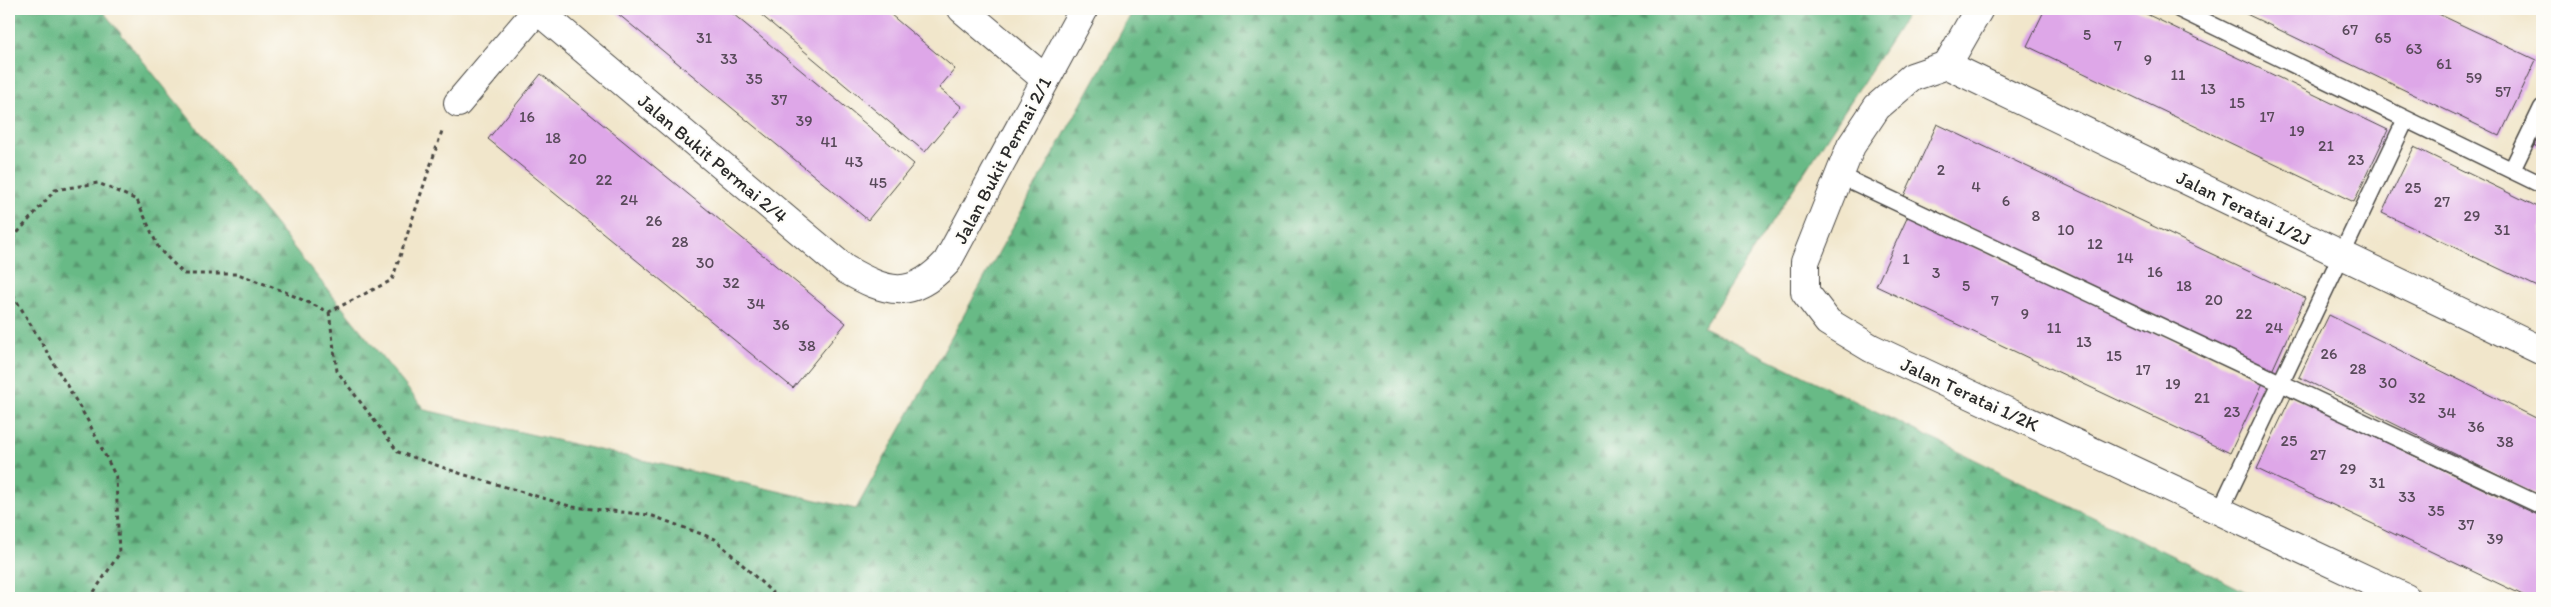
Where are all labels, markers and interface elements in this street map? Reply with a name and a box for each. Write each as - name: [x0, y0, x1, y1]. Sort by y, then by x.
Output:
- house number: 67: [2342, 20, 2358, 39]
- house number: 5: [2083, 25, 2091, 44]
- house number: 31: [696, 28, 713, 47]
- house number: 65: [2375, 28, 2391, 47]
- house number: 7: [2114, 36, 2122, 55]
- house number: 63: [2405, 39, 2423, 58]
- house number: 33: [720, 49, 738, 68]
- house number: 9: [2144, 50, 2152, 69]
- house number: 61: [2436, 54, 2453, 73]
- house number: 11: [2171, 65, 2186, 84]
- house number: 59: [2466, 68, 2482, 87]
- house number: 35: [745, 69, 763, 88]
- street label: Jalan Bukit Permai 2/1: [949, 73, 1056, 248]
- house number: 13: [2200, 79, 2216, 98]
- house number: 57: [2495, 82, 2511, 101]
- street label: Jalan Bukit Permai 2/4: [633, 89, 792, 228]
- house number: 37: [771, 90, 787, 109]
- house number: 15: [2229, 93, 2245, 112]
- house number: 16: [519, 107, 535, 126]
- house number: 17: [2259, 107, 2275, 126]
- house number: 39: [795, 111, 813, 130]
- house number: 19: [2289, 121, 2305, 140]
- house number: 18: [545, 128, 561, 147]
- house number: 41: [820, 132, 838, 151]
- house number: 21: [2318, 136, 2334, 155]
- house number: 20: [569, 149, 587, 168]
- house number: 23: [2347, 150, 2365, 169]
- house number: 43: [845, 152, 863, 171]
- house number: 2: [1937, 160, 1946, 179]
- street label: Jalan Teratai 1/2J: [2173, 166, 2315, 251]
- house number: 22: [596, 170, 613, 189]
- house number: 45: [869, 173, 887, 192]
- house number: 4: [1971, 177, 1981, 196]
- house number: 25: [2405, 178, 2421, 197]
- house number: 24: [620, 190, 638, 209]
- house number: 6: [2002, 191, 2010, 210]
- house number: 27: [2434, 192, 2450, 211]
- house number: 8: [2032, 206, 2041, 225]
- house number: 29: [2464, 206, 2480, 225]
- house number: 26: [646, 211, 662, 230]
- house number: 10: [2057, 220, 2075, 239]
- house number: 31: [2494, 220, 2511, 239]
- house number: 28: [671, 232, 689, 251]
- house number: 12: [2087, 234, 2104, 253]
- house number: 14: [2116, 248, 2134, 267]
- house number: 1: [1902, 249, 1910, 268]
- house number: 30: [696, 253, 714, 272]
- house number: 16: [2147, 262, 2163, 281]
- house number: 3: [1932, 263, 1941, 282]
- house number: 32: [722, 273, 740, 292]
- house number: 5: [1962, 276, 1970, 295]
- house number: 18: [2176, 276, 2192, 295]
- house number: 20: [2205, 290, 2223, 309]
- house number: 7: [1991, 291, 1999, 310]
- house number: 34: [747, 294, 766, 313]
- house number: 9: [2021, 304, 2029, 323]
- house number: 22: [2236, 304, 2253, 323]
- house number: 36: [772, 315, 790, 334]
- house number: 11: [2047, 318, 2062, 337]
- house number: 24: [2265, 318, 2283, 337]
- house number: 13: [2076, 332, 2092, 351]
- house number: 38: [798, 336, 816, 355]
- house number: 26: [2321, 344, 2337, 363]
- house number: 15: [2106, 346, 2122, 365]
- street label: Jalan Teratai 1/2K: [1897, 352, 2043, 437]
- house number: 28: [2349, 359, 2367, 378]
- house number: 17: [2135, 360, 2151, 379]
- house number: 30: [2379, 373, 2397, 392]
- house number: 19: [2165, 374, 2181, 393]
- house number: 21: [2194, 388, 2210, 407]
- house number: 32: [2408, 388, 2426, 407]
- house number: 23: [2223, 402, 2241, 421]
- house number: 34: [2438, 403, 2457, 422]
- house number: 36: [2467, 417, 2485, 436]
- house number: 25: [2281, 431, 2297, 450]
- house number: 38: [2496, 432, 2514, 451]
- house number: 27: [2310, 445, 2326, 464]
- house number: 29: [2340, 459, 2356, 478]
- house number: 31: [2369, 473, 2386, 492]
- house number: 33: [2398, 487, 2416, 506]
- house number: 35: [2427, 501, 2445, 520]
- house number: 37: [2458, 515, 2474, 534]
- house number: 39: [2486, 529, 2504, 548]

